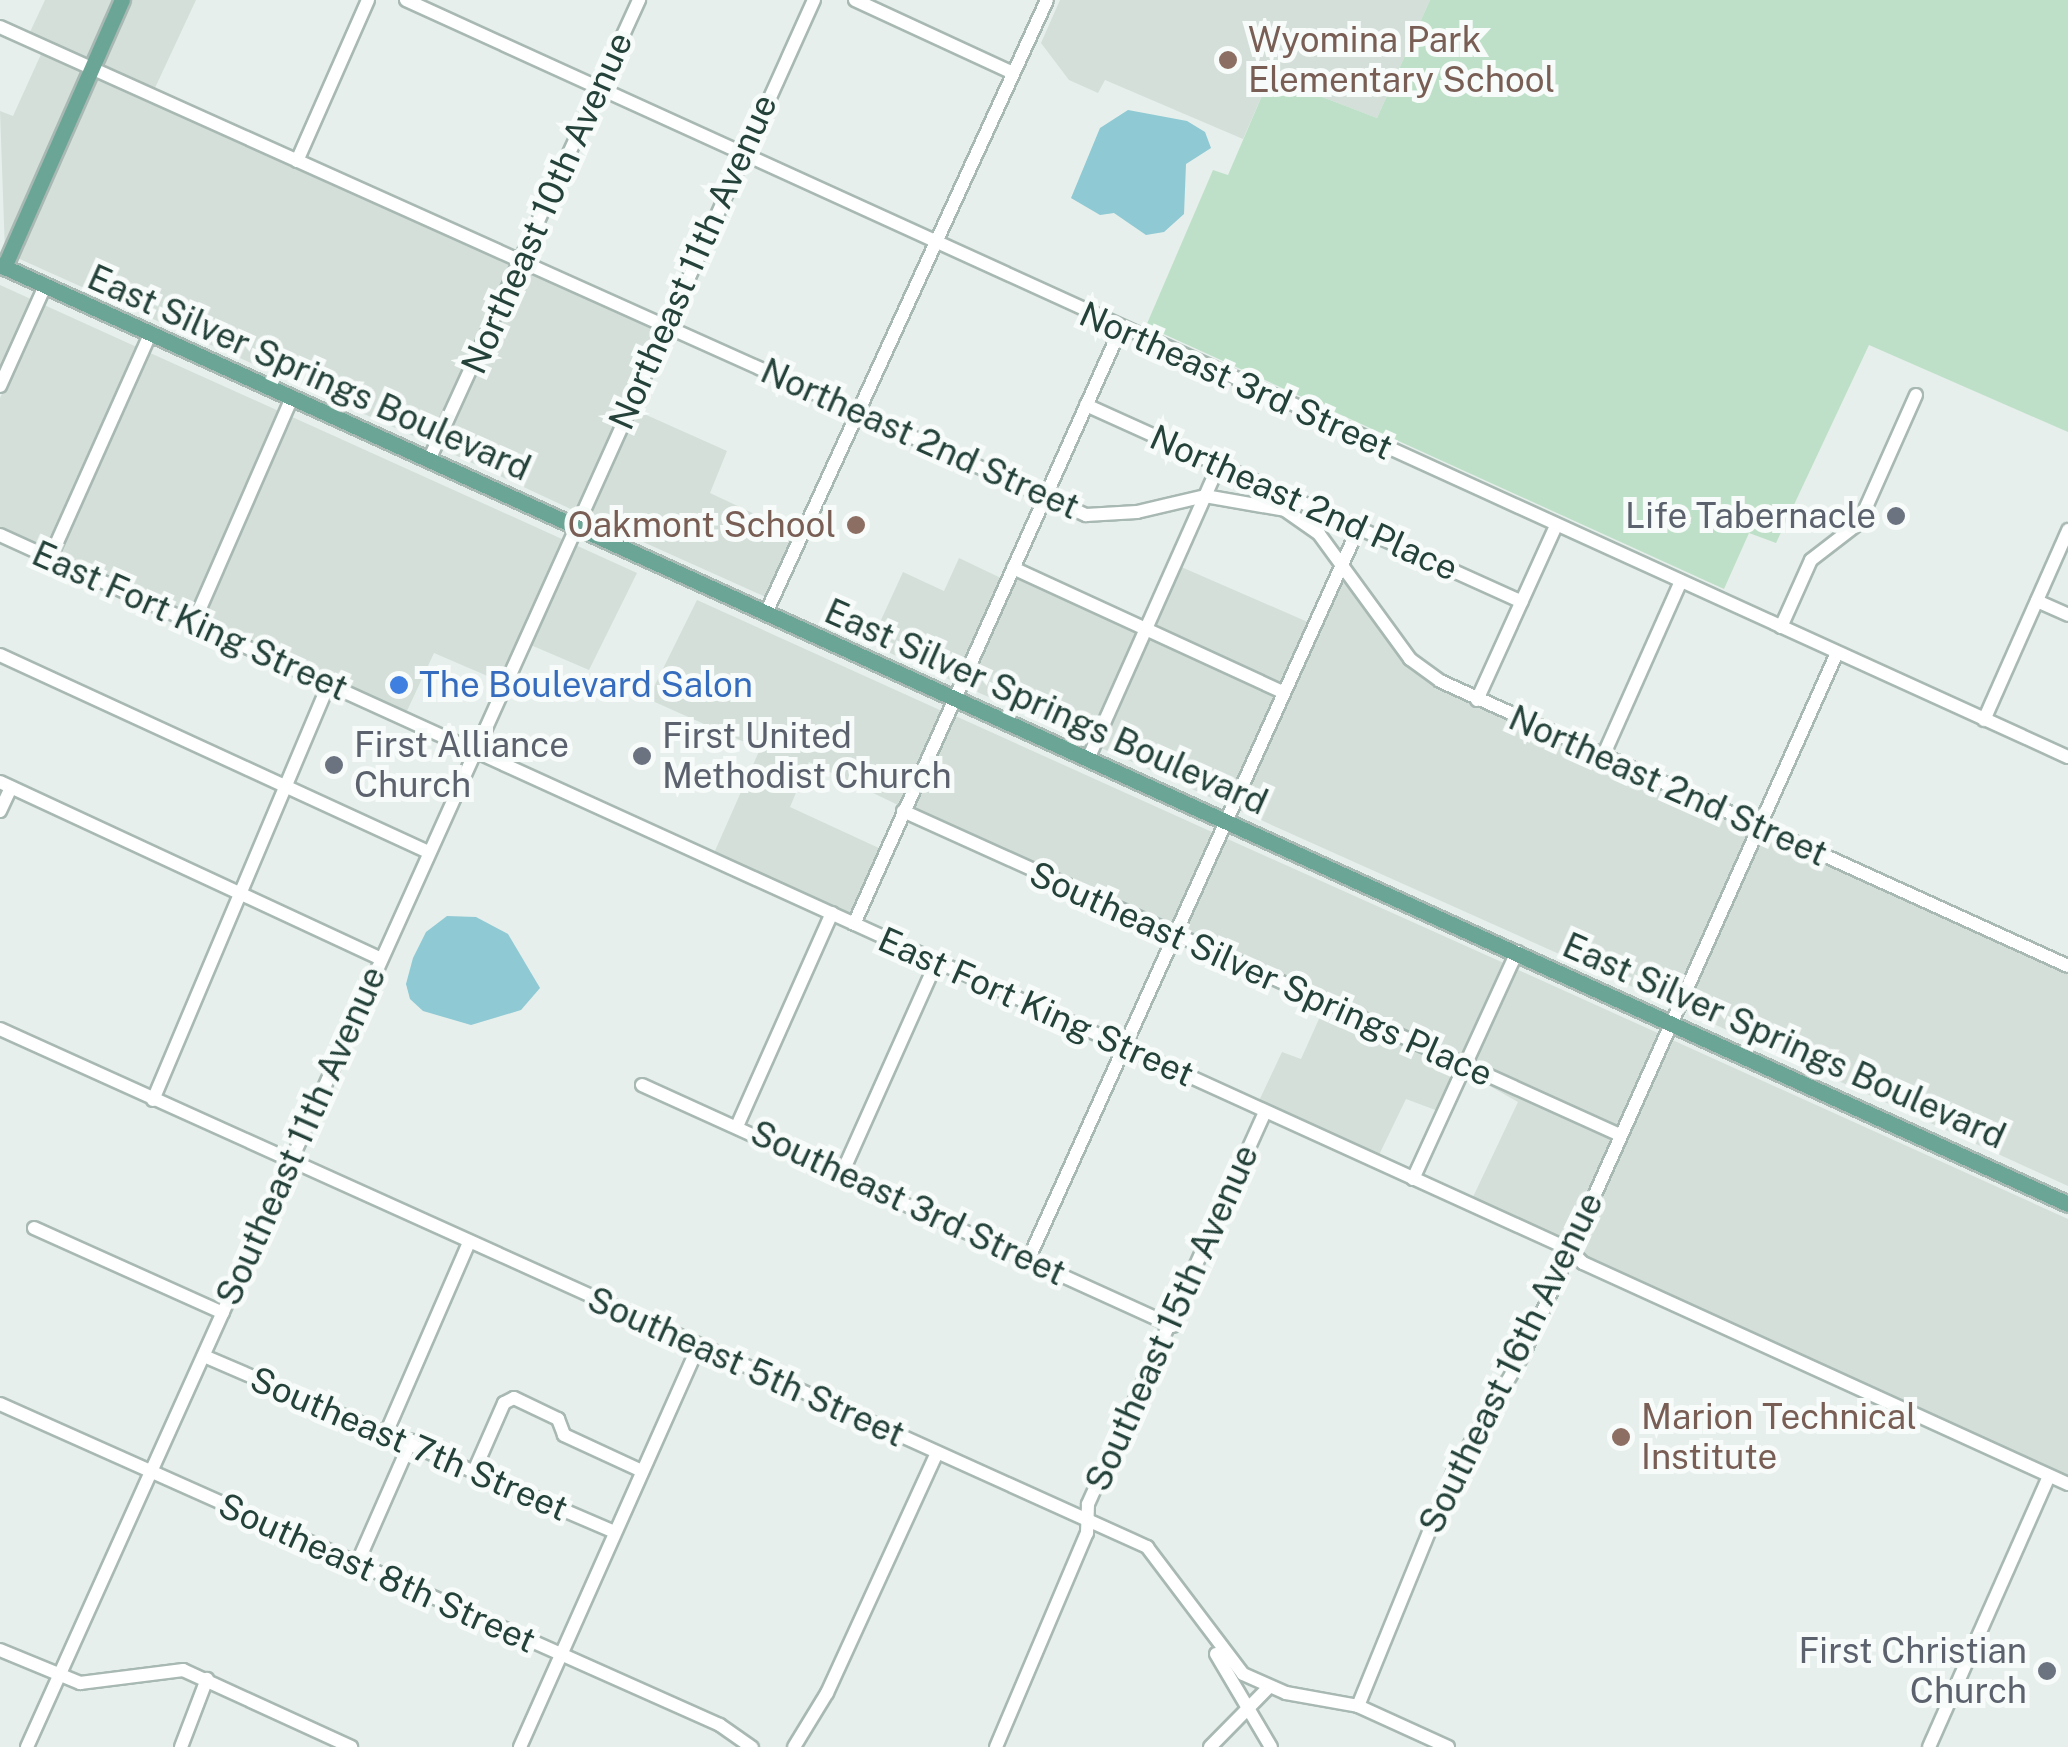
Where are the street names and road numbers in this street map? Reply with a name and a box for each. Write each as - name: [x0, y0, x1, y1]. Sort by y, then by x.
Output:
- street label: Northeast 10th Avenue: [453, 26, 641, 380]
- street label: Northeast 11th Avenue: [600, 88, 786, 436]
- street label: East Silver Springs Boulevard: [81, 256, 537, 490]
- street label: Northeast 3rd Street: [1073, 293, 1399, 469]
- street label: Northeast 2nd Street: [754, 350, 1086, 528]
- street label: Northeast 2nd Place: [1144, 416, 1464, 590]
- street label: East Fort King Street: [26, 532, 354, 710]
- street label: East Silver Springs Boulevard: [818, 590, 1274, 824]
- street label: Northeast 2nd Street: [1502, 697, 1834, 875]
- street label: Southeast Silver Springs Place: [1023, 853, 1499, 1095]
- street label: East Fort King Street: [872, 918, 1200, 1096]
- street label: East Silver Springs Boulevard: [1556, 924, 2012, 1158]
- street label: Southeast 11th Avenue: [207, 960, 395, 1312]
- street label: Southeast 3rd Street: [744, 1112, 1072, 1294]
- street label: Southeast 15th Avenue: [1077, 1138, 1267, 1498]
- street label: Southeast 16th Avenue: [1410, 1186, 1612, 1540]
- street label: Southeast 5th Street: [581, 1278, 911, 1456]
- street label: Southeast 7th Street: [244, 1358, 574, 1530]
- street label: Southeast 8th Street: [212, 1484, 542, 1662]

